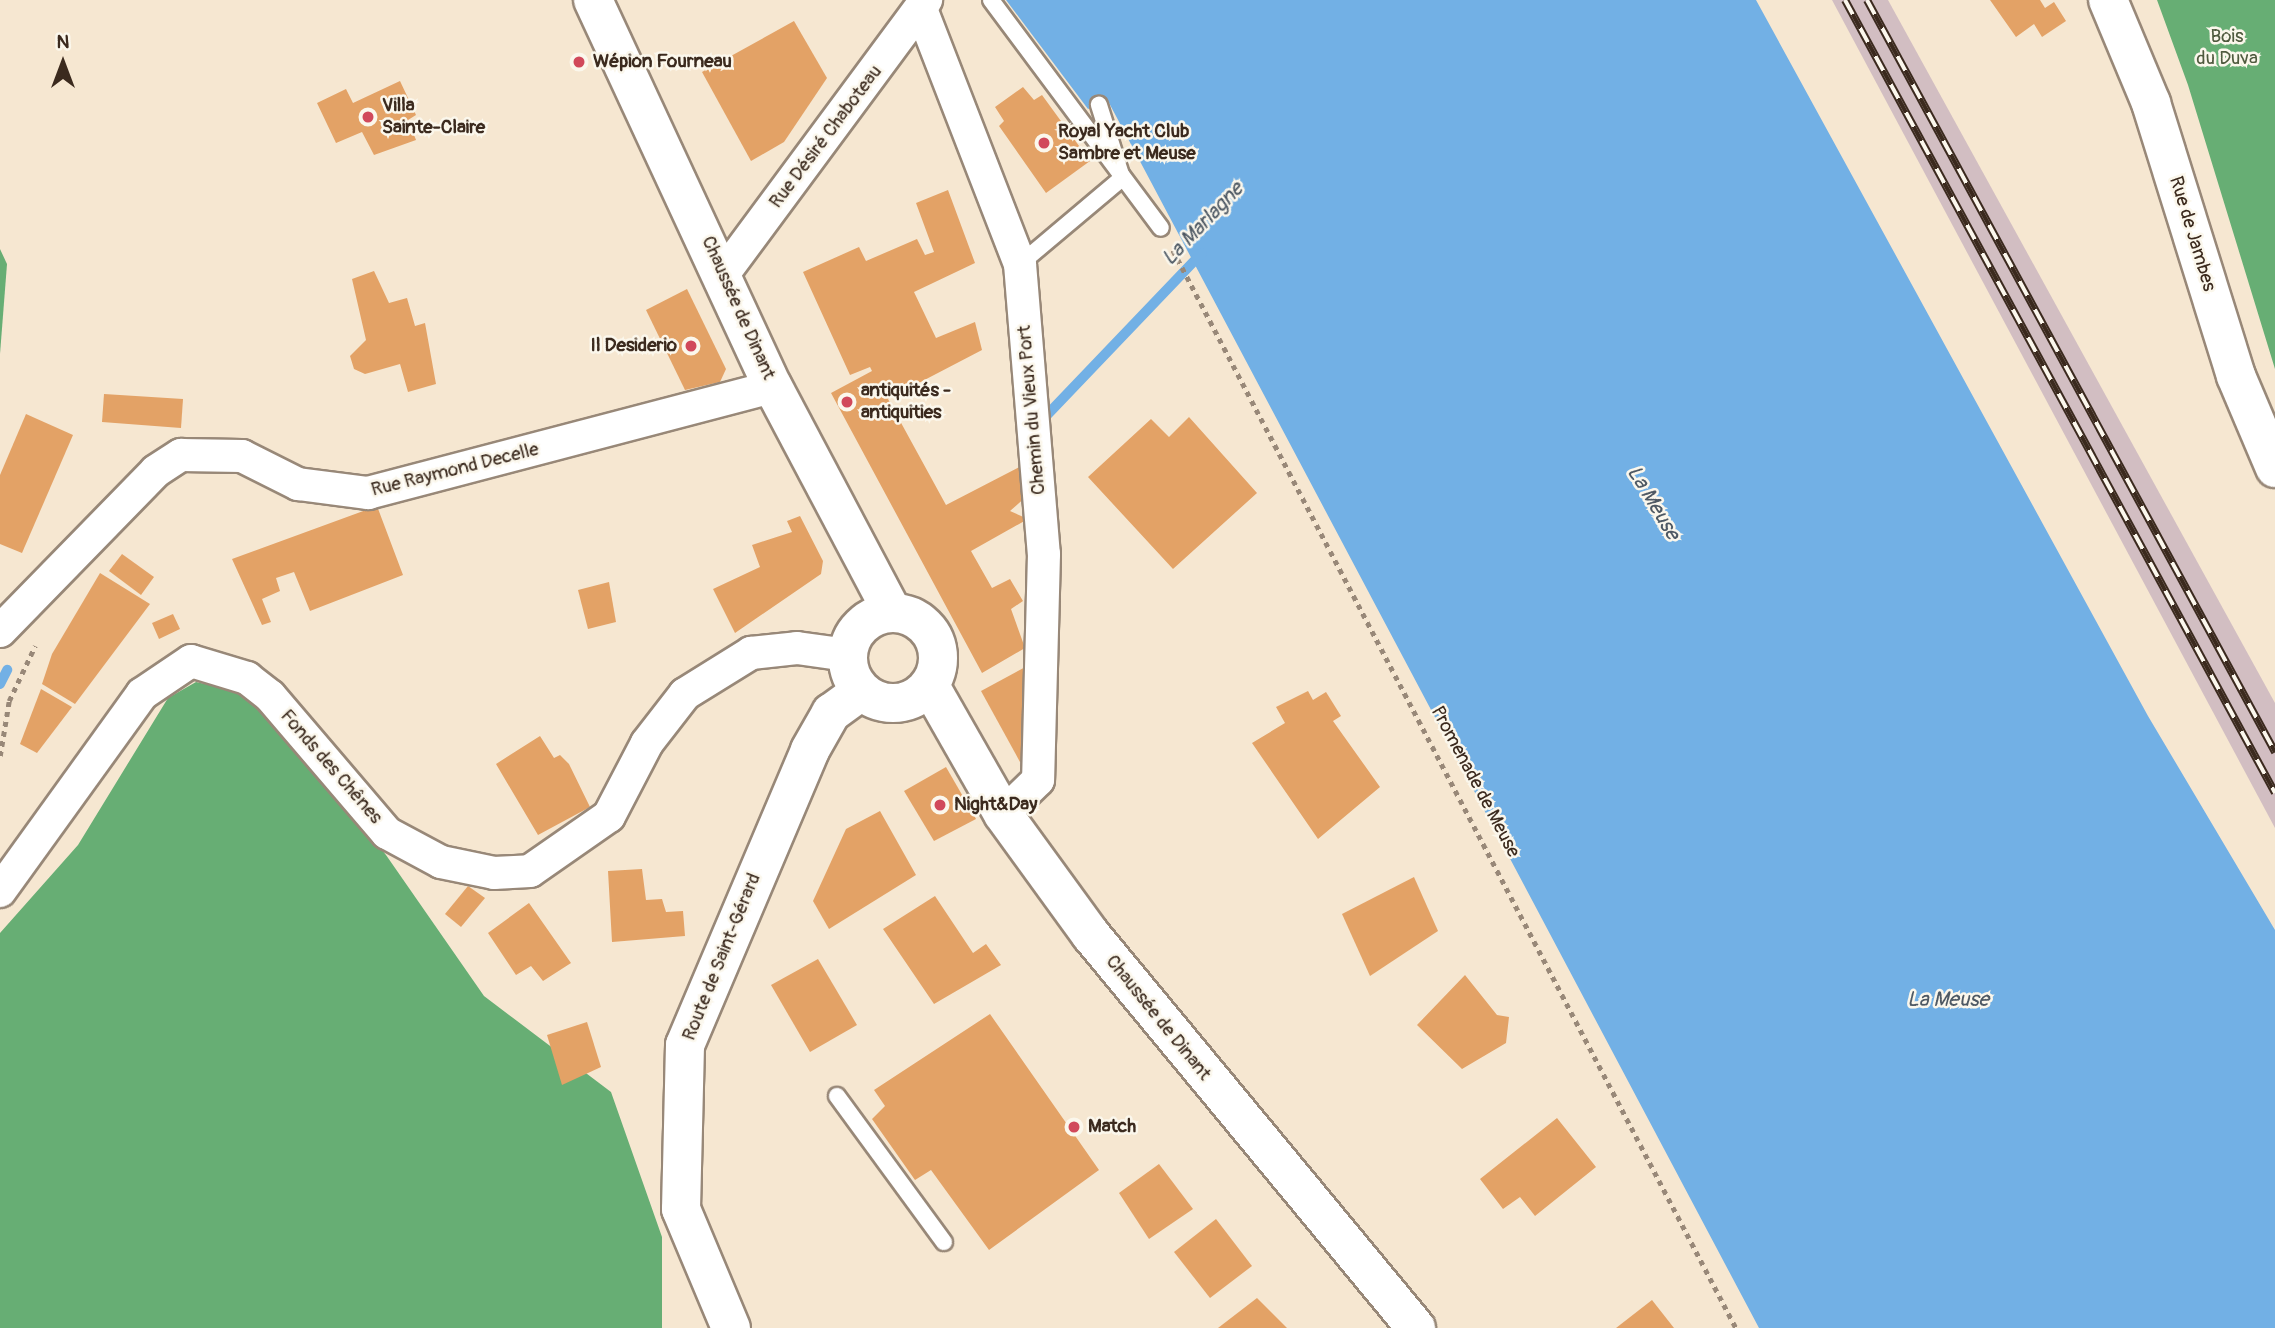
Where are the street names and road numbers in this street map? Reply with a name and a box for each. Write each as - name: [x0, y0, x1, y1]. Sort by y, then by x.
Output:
- street label: Rue Désiré Chaboteau: [765, 61, 887, 213]
- street label: Rue de Jambes: [2164, 174, 2220, 294]
- street label: Chaussée de Dinant: [696, 233, 780, 383]
- street label: Chemin du Vieux Port: [1013, 324, 1051, 496]
- street label: Rue Raymond Decelle: [369, 438, 541, 502]
- street label: Promenade de Meuse: [1425, 702, 1525, 862]
- street label: Fonds des Chênes: [275, 705, 387, 829]
- street label: Route de Saint-Gérard: [678, 870, 766, 1044]
- street label: Chaussée de Dinant: [1101, 951, 1215, 1085]

